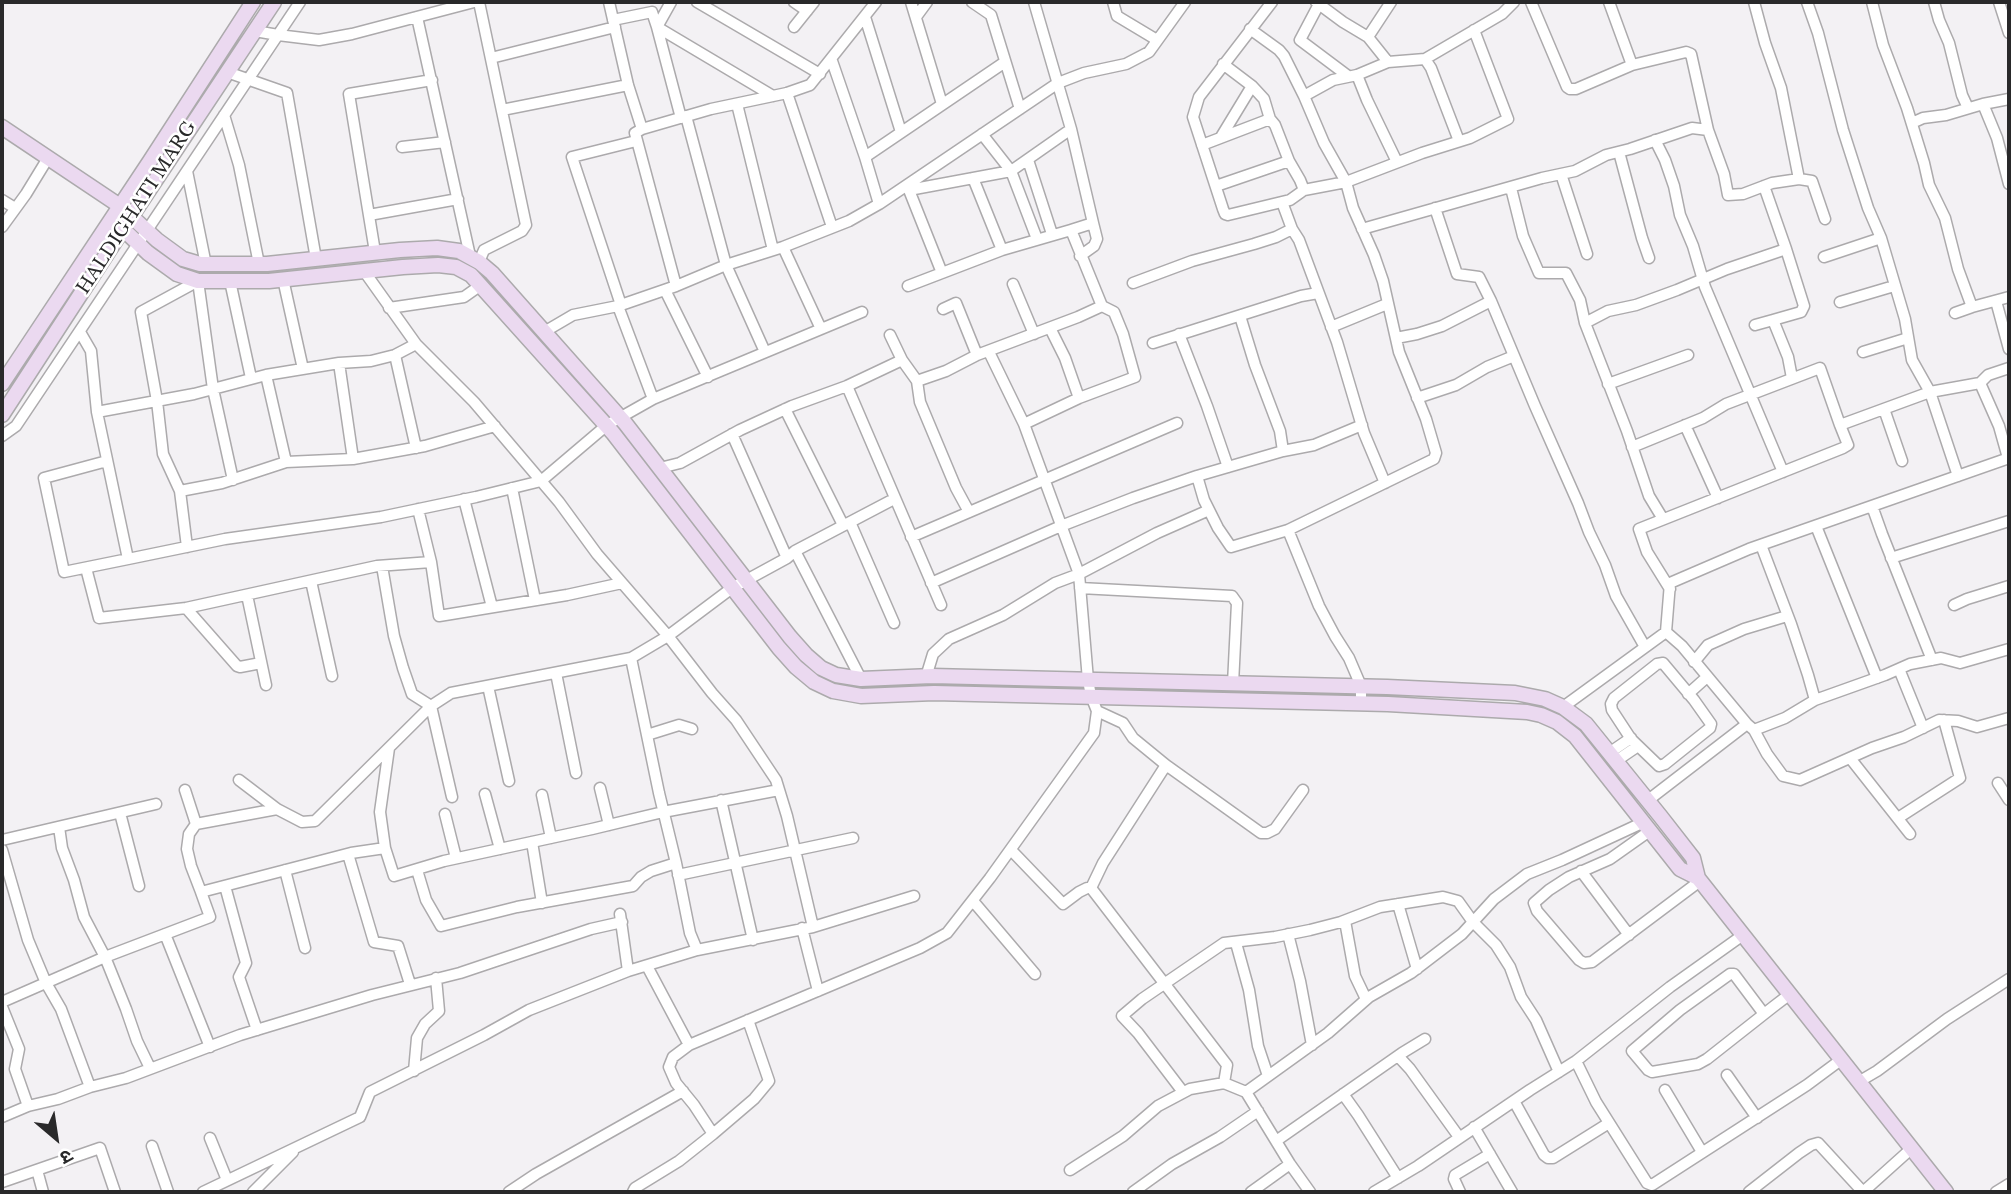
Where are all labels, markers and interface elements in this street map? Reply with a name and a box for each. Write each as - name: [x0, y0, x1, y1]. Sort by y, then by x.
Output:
- street label: HALDIGHATI MARG: [73, 118, 201, 298]
- north arrow: [21, 1103, 91, 1173]
- text: उ: [56, 1144, 77, 1170]

